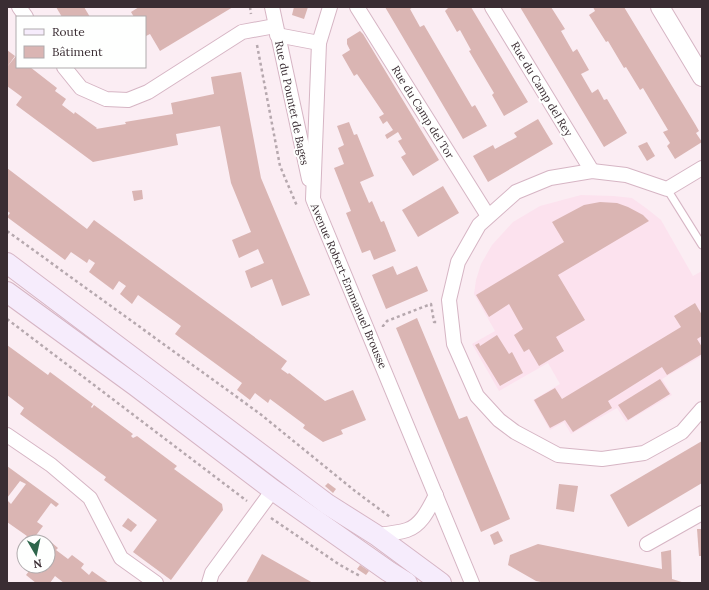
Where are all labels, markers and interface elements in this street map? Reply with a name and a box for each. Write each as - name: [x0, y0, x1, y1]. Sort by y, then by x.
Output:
- legend: [16, 16, 146, 68]
- text: Route: [52, 24, 85, 39]
- street label: Rue du Camp del Rey: [508, 39, 576, 139]
- street label: Rue du Pountet de Bages: [272, 40, 312, 166]
- text: Bâtiment: [52, 44, 103, 59]
- street label: Rue du Camp del Tor: [389, 63, 457, 161]
- street label: Avenue Robert-Emmanuel Brousse: [307, 200, 390, 371]
- north arrow: [16, 534, 56, 574]
- text: N: [32, 556, 43, 572]

